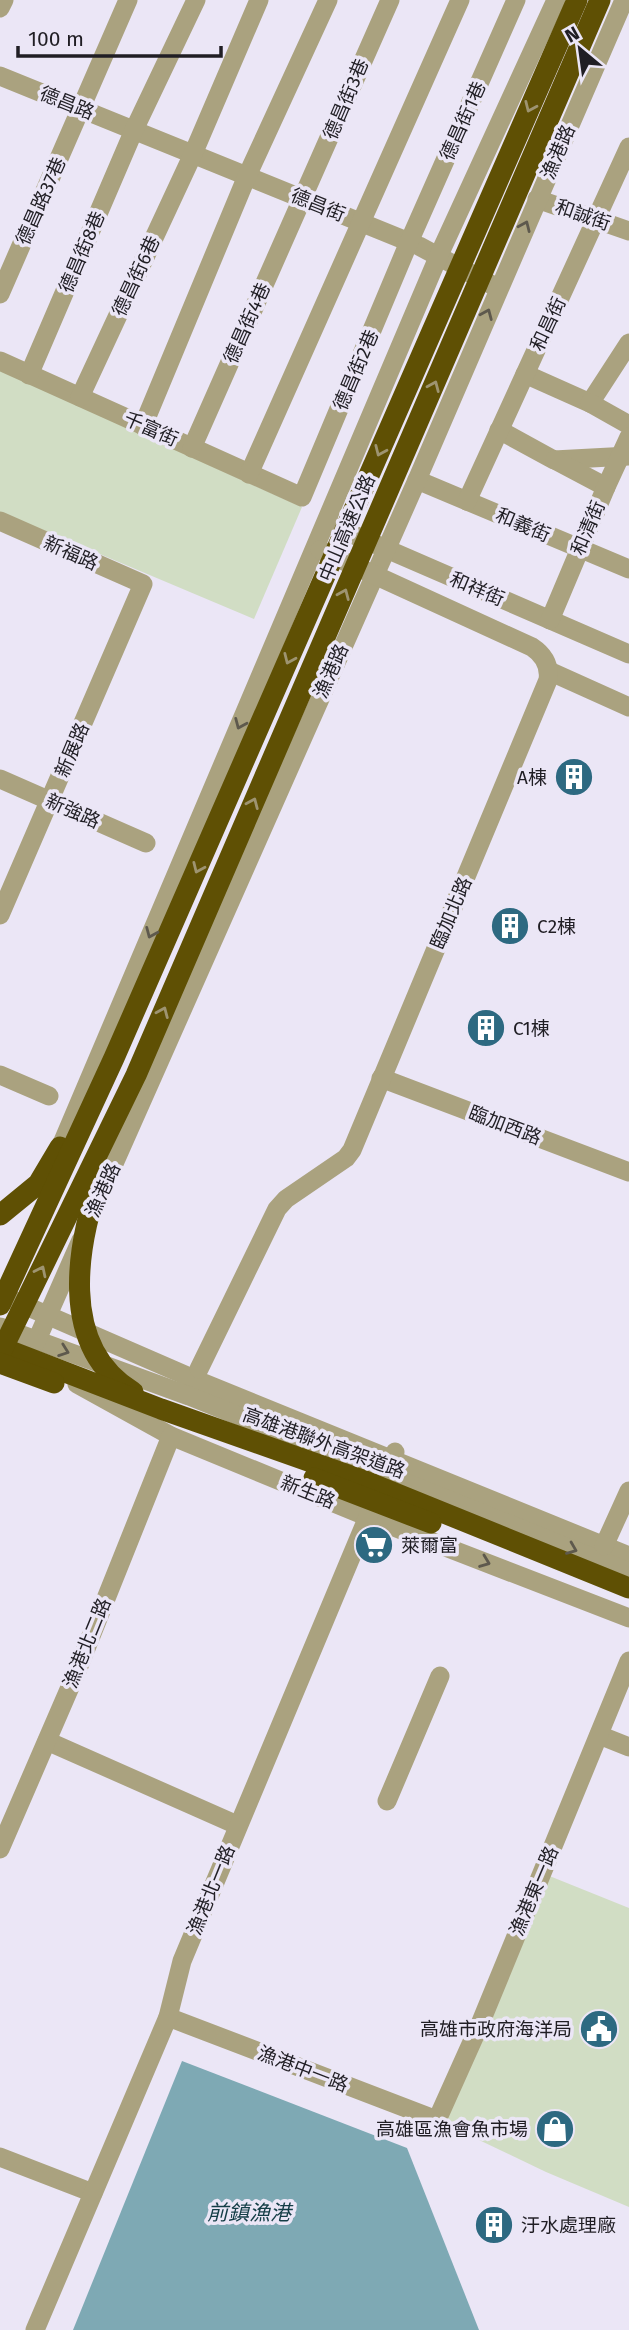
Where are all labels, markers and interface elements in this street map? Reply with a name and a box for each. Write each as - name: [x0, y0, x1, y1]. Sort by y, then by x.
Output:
- scale bar: [18, 14, 220, 58]
- north arrow: [545, 14, 615, 84]
- text: N: [561, 21, 583, 48]
- text: 100 m: [28, 26, 84, 52]
- street label: 德昌街3巷: [319, 55, 373, 143]
- street label: 德昌街1巷: [435, 78, 491, 164]
- street label: 德昌路: [36, 82, 98, 124]
- one-way arrow: [524, 100, 538, 113]
- street label: 漁港路: [536, 121, 580, 183]
- street label: 德昌路37巷: [11, 153, 71, 249]
- street label: 德昌街: [287, 184, 349, 226]
- street label: 和誠街: [552, 195, 614, 235]
- street label: 德昌街8巷: [55, 208, 109, 296]
- one-way arrow: [517, 221, 531, 233]
- street label: 德昌街6巷: [107, 232, 165, 320]
- street label: 德昌街4巷: [219, 279, 275, 367]
- street label: 和昌街: [526, 293, 570, 355]
- one-way arrow: [479, 309, 493, 322]
- street label: 德昌街2巷: [329, 326, 383, 414]
- one-way arrow: [425, 380, 439, 392]
- street label: 千富街: [120, 407, 182, 451]
- one-way arrow: [374, 443, 388, 456]
- street label: 中山高速公路: [314, 471, 380, 585]
- street label: 和清街: [566, 497, 610, 559]
- street label: 和義街: [492, 503, 554, 547]
- street label: 新福路: [40, 531, 102, 575]
- street label: 和祥街: [446, 567, 508, 611]
- one-way arrow: [335, 589, 349, 601]
- street label: 漁港路: [309, 640, 353, 702]
- one-way arrow: [283, 652, 297, 664]
- one-way arrow: [234, 717, 248, 729]
- street label: 新展路: [50, 719, 94, 781]
- building icon: A棟: [553, 756, 595, 798]
- place label: A棟: [517, 766, 547, 789]
- street label: 新強路: [42, 789, 104, 833]
- one-way arrow: [245, 798, 259, 810]
- one-way arrow: [192, 861, 206, 873]
- street label: 臨加北路: [426, 874, 476, 952]
- building icon: C2棟: [489, 905, 531, 947]
- place label: C2棟: [537, 915, 576, 938]
- one-way arrow: [145, 926, 159, 939]
- one-way arrow: [155, 1007, 169, 1019]
- building icon: C1棟: [465, 1007, 507, 1049]
- place label: C1棟: [513, 1017, 550, 1040]
- street label: 臨加西路: [465, 1101, 545, 1149]
- street label: 漁港路: [81, 1159, 125, 1221]
- one-way arrow: [32, 1266, 46, 1278]
- one-way arrow: [57, 1343, 69, 1357]
- street label: 高雄港聯外高架道路: [240, 1403, 408, 1483]
- street label: 新生路: [277, 1471, 339, 1513]
- supermarket icon: 萊爾富: [353, 1524, 395, 1566]
- place label: 萊爾富: [401, 1534, 458, 1557]
- one-way arrow: [566, 1541, 578, 1555]
- one-way arrow: [478, 1553, 490, 1567]
- street label: 漁港北二路: [59, 1595, 115, 1691]
- street label: 漁港北一路: [183, 1842, 239, 1938]
- street label: 漁港東一路: [505, 1843, 563, 1939]
- public building icon: 高雄市政府海洋局: [578, 2008, 620, 2050]
- place label: 高雄市政府海洋局: [420, 2018, 572, 2041]
- street label: 漁港中一路: [255, 2041, 351, 2097]
- shop icon: 高雄區漁會魚市場: [534, 2108, 576, 2150]
- place label: 高雄區漁會魚市場: [376, 2118, 528, 2141]
- water label: 前鎮漁港: [207, 2200, 294, 2226]
- building icon: 汙水處理廠: [473, 2204, 515, 2246]
- place label: 汙水處理廠: [521, 2214, 616, 2237]

